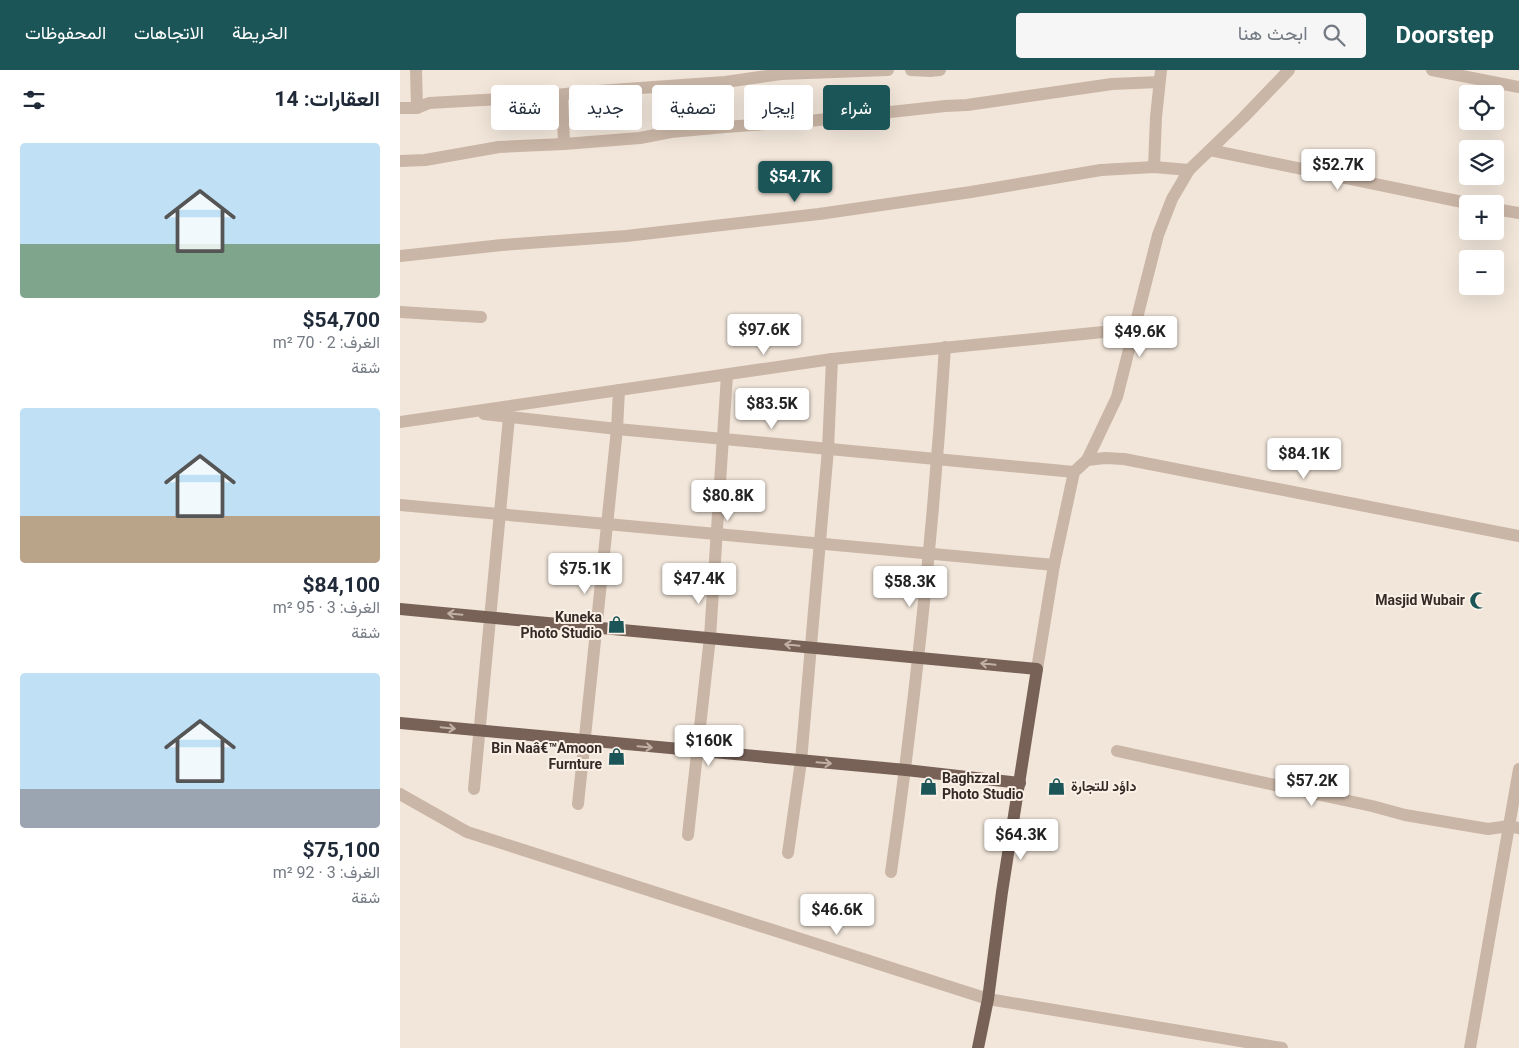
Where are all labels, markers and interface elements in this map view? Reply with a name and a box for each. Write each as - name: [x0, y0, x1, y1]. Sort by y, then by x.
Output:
- search box: [1016, 13, 1366, 58]
- icon: search: [1320, 21, 1348, 49]
- text: Doorstep: [1396, 21, 1494, 49]
- text: المحفوظات: [25, 22, 106, 43]
- text: الاتجاهات: [134, 22, 204, 43]
- text: الخريطة: [232, 22, 288, 43]
- text: ابحث هنا: [1238, 22, 1308, 45]
- chip: شقة: [491, 85, 559, 130]
- chip: جديد: [569, 85, 642, 130]
- chip: تصفية: [652, 85, 734, 130]
- chip: إيجار: [744, 85, 813, 130]
- chip: شراء: [823, 85, 890, 130]
- map controls: [1459, 85, 1504, 295]
- button: locate: [1459, 85, 1504, 130]
- icon: filters: [20, 86, 48, 114]
- text: العقارات: 14: [274, 87, 380, 111]
- button: layers: [1459, 140, 1504, 185]
- pin: $52.7K: [1297, 148, 1379, 191]
- text: $52.7K: [1312, 155, 1364, 174]
- pin: $54.7K: [754, 160, 836, 203]
- text: $54.7K: [769, 167, 821, 186]
- icon: home: [155, 176, 245, 266]
- button: +: [1459, 195, 1504, 240]
- button: −: [1459, 250, 1504, 295]
- text: $54,700: [303, 308, 380, 332]
- pin: $97.6K: [723, 314, 805, 356]
- pin: $49.6K: [1099, 316, 1181, 358]
- text: $97.6K: [738, 320, 790, 339]
- text: $49.6K: [1114, 322, 1166, 341]
- text: الغرف: 2 · 70 m²: [273, 333, 380, 352]
- text: شقة: [351, 358, 380, 377]
- pin: $83.5K: [731, 388, 813, 430]
- text: $83.5K: [746, 394, 798, 413]
- pin: $84.1K: [1263, 438, 1345, 480]
- icon: home: [155, 441, 245, 531]
- text: $84.1K: [1278, 444, 1330, 463]
- pin: $80.8K: [687, 480, 769, 522]
- text: $80.8K: [702, 486, 754, 505]
- pin: $75.1K: [544, 552, 626, 595]
- text: $75.1K: [559, 559, 611, 578]
- pin: $47.4K: [658, 562, 740, 605]
- pin: $58.3K: [869, 566, 951, 608]
- text: $47.4K: [673, 569, 725, 588]
- text: $58.3K: [884, 572, 936, 591]
- text: $84,100: [303, 573, 380, 597]
- mosque icon: Masjid Wubair: [1469, 590, 1489, 610]
- place label: Masjid Wubair: [1375, 592, 1465, 608]
- text: الغرف: 3 · 95 m²: [273, 598, 380, 617]
- one-way arrow: [448, 609, 464, 619]
- place label: Kuneka Photo Studio: [521, 609, 603, 641]
- shop icon: Kuneka Photo Studio: [606, 615, 626, 635]
- text: شقة: [351, 623, 380, 642]
- one-way arrow: [784, 640, 800, 650]
- one-way arrow: [980, 659, 996, 669]
- icon: home: [155, 706, 245, 796]
- one-way arrow: [440, 723, 456, 733]
- pin: $160K: [674, 724, 744, 767]
- text: $160K: [686, 731, 732, 750]
- place label: Bin Naâ€™Amoon Furnture: [491, 740, 602, 772]
- one-way arrow: [637, 742, 653, 752]
- shop icon: Bin Naâ€™Amoon Furnture: [606, 746, 626, 766]
- one-way arrow: [816, 758, 832, 768]
- pin: $57.2K: [1271, 764, 1353, 807]
- place label: Baghzzal Photo Studio: [942, 770, 1023, 802]
- text: $57.2K: [1286, 771, 1338, 790]
- shop icon: Baghzzal Photo Studio: [918, 776, 938, 796]
- shop icon: داؤد للتجارة: [1047, 776, 1067, 796]
- place label: داؤد للتجارة: [1071, 778, 1136, 795]
- pin: $64.3K: [980, 818, 1062, 861]
- text: $64.3K: [995, 825, 1047, 844]
- text: $75,100: [303, 838, 380, 862]
- text: الغرف: 3 · 92 m²: [273, 863, 380, 882]
- text: شقة: [351, 888, 380, 907]
- pin: $46.6K: [796, 894, 878, 936]
- text: $46.6K: [811, 900, 863, 919]

